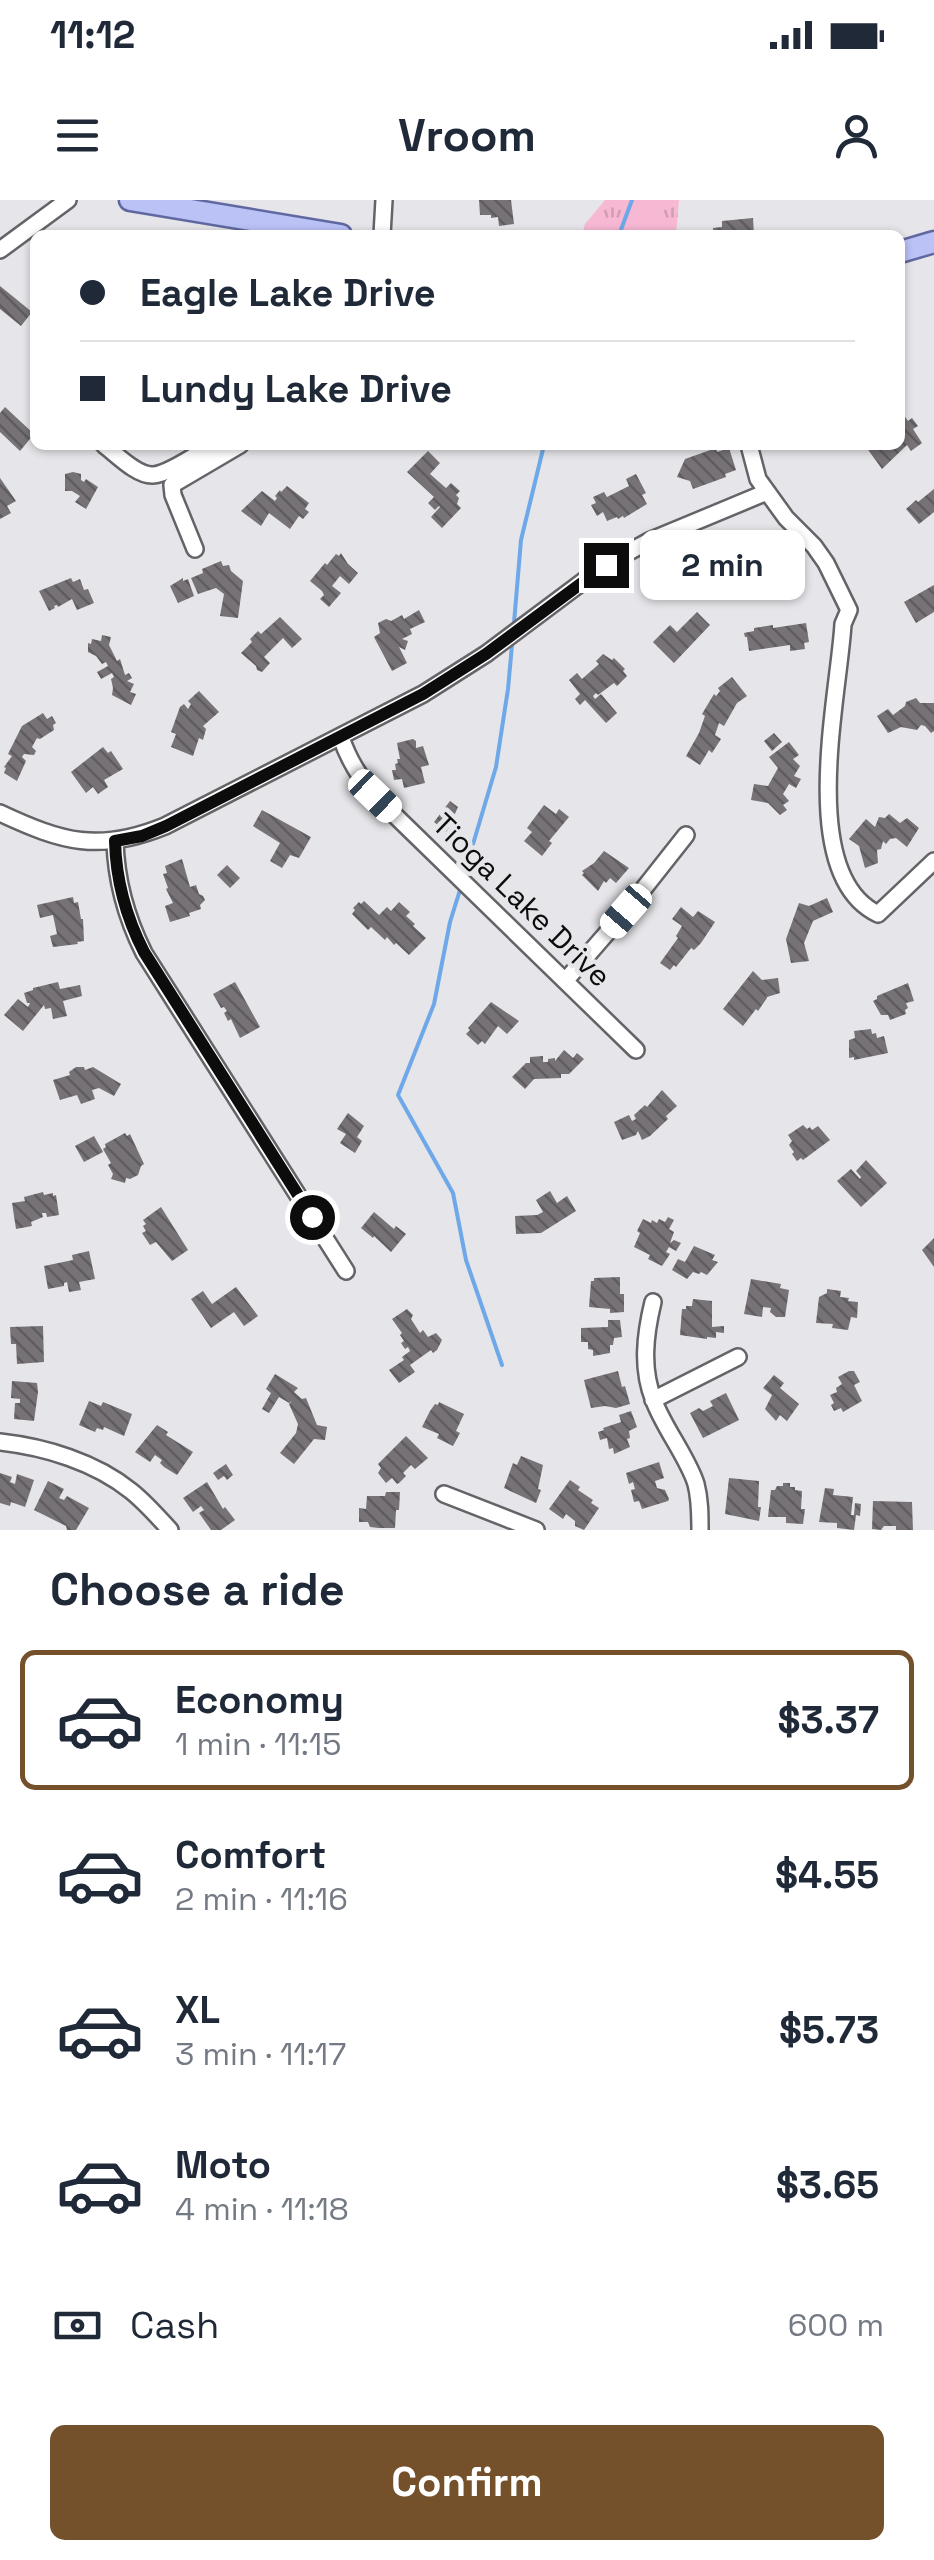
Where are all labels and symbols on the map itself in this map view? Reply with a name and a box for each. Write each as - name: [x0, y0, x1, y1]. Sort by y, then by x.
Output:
- callout: 2 min: [641, 530, 806, 600]
- route end: [584, 543, 629, 588]
- car: [343, 764, 407, 828]
- street label: Tioga Lake Drive: [424, 805, 620, 995]
- car: [595, 879, 657, 943]
- route start: [290, 1195, 335, 1240]

